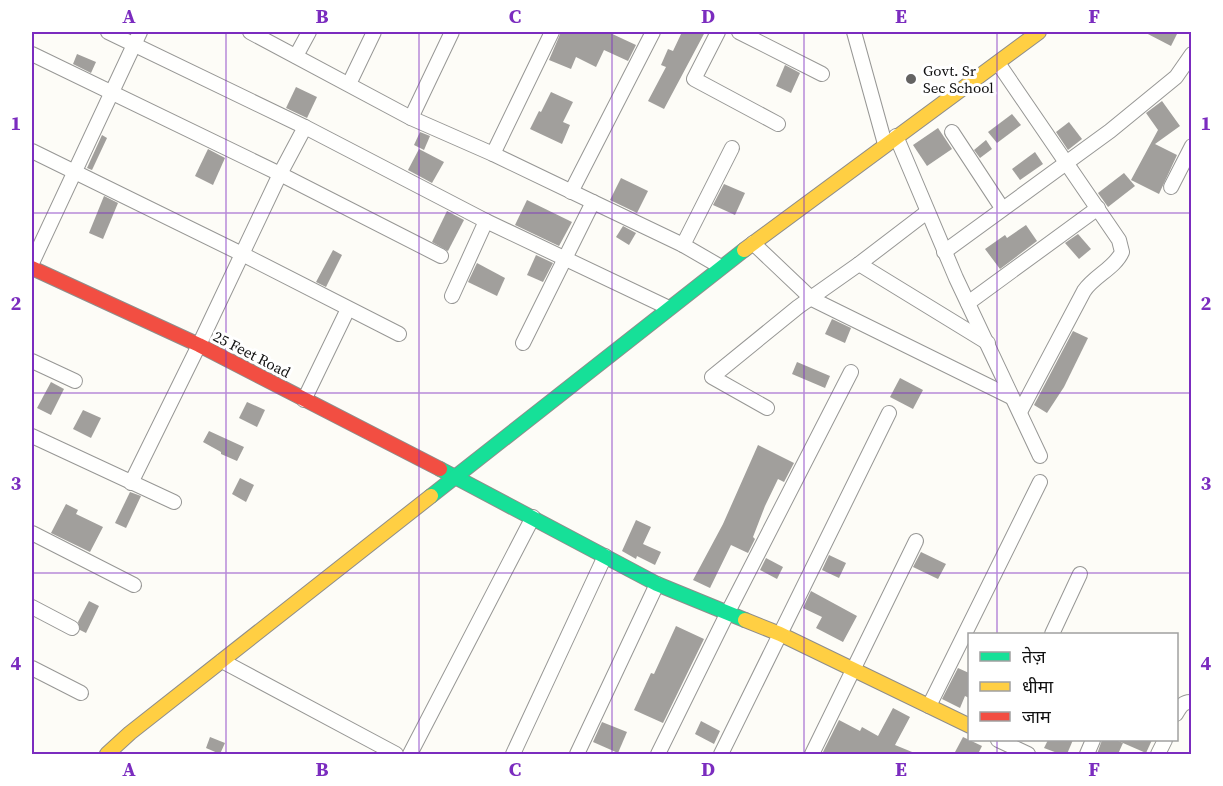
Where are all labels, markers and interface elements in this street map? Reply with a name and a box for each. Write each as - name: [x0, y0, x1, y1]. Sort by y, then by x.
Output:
- text: A: [122, 2, 136, 30]
- text: B: [315, 2, 329, 30]
- text: C: [509, 2, 521, 30]
- text: D: [701, 2, 715, 30]
- text: E: [895, 2, 907, 30]
- text: F: [1088, 2, 1100, 30]
- place label: Govt. Sr Sec School: [923, 60, 994, 98]
- marker: Govt. Sr Sec School: [904, 72, 918, 86]
- text: 1: [11, 109, 21, 137]
- text: 1: [1201, 109, 1211, 137]
- text: 2: [11, 289, 22, 317]
- text: 2: [1201, 289, 1212, 317]
- street label: 25 Feet Road: [210, 326, 295, 383]
- text: 3: [11, 469, 22, 497]
- text: 3: [1201, 469, 1212, 497]
- legend: [968, 633, 1178, 741]
- text: तेज़: [1022, 644, 1046, 669]
- text: 4: [11, 649, 22, 677]
- text: 4: [1201, 649, 1212, 677]
- text: धीमा: [1022, 674, 1053, 699]
- text: जाम: [1022, 704, 1052, 729]
- text: A: [122, 755, 136, 783]
- text: B: [315, 755, 329, 783]
- text: C: [509, 755, 521, 783]
- text: D: [701, 755, 715, 783]
- text: E: [895, 755, 907, 783]
- text: F: [1088, 755, 1100, 783]

